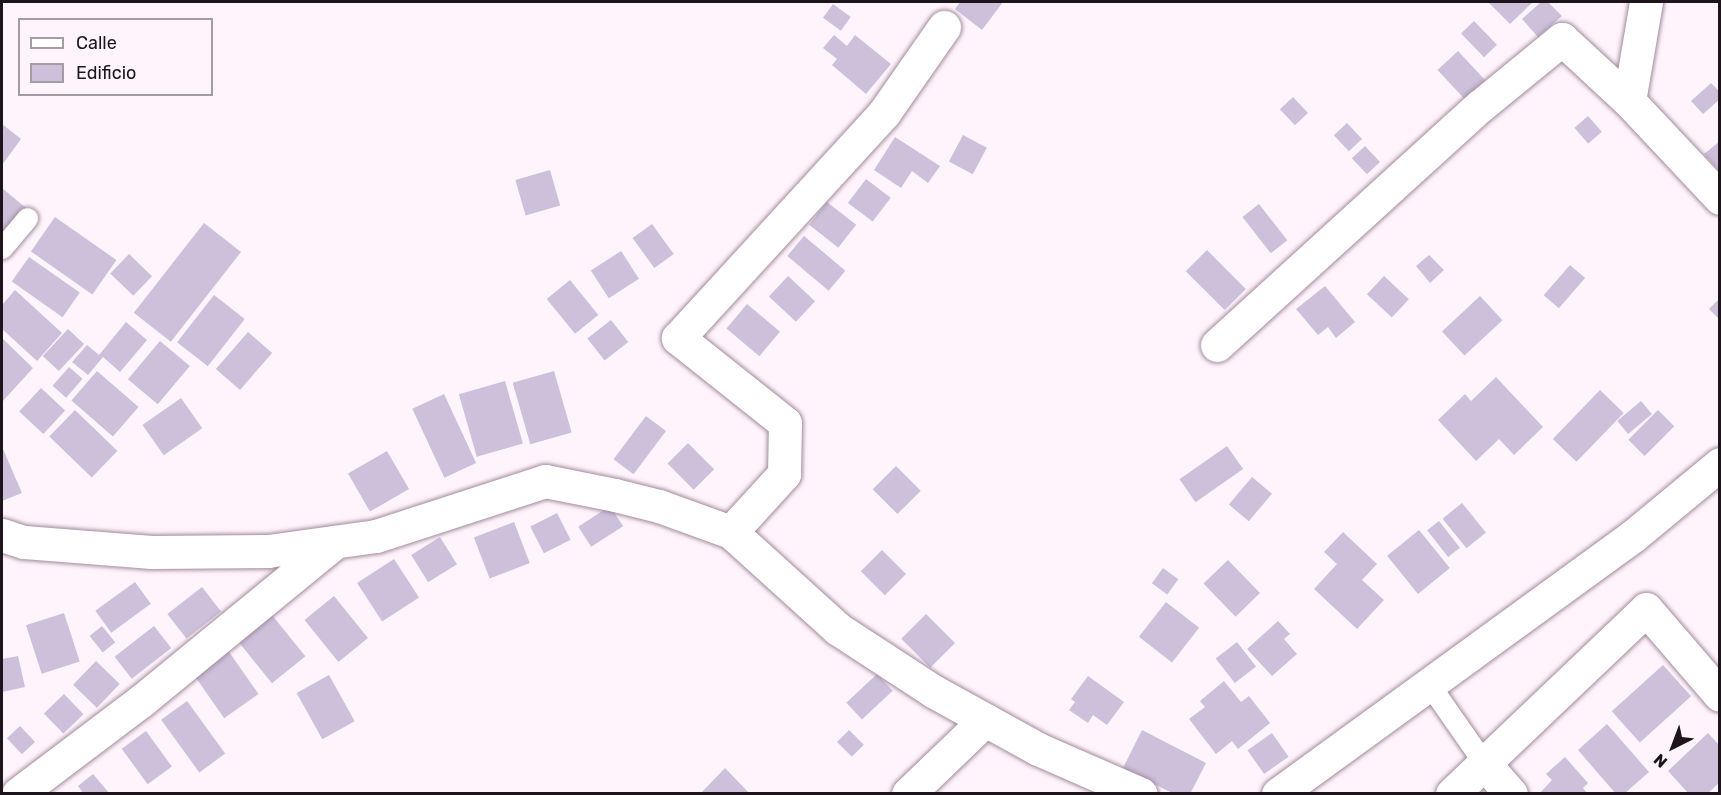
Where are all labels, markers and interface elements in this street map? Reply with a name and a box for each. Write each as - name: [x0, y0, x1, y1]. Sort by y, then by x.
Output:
- legend: [18, 18, 213, 96]
- text: Calle: [76, 32, 117, 54]
- text: Edificio: [76, 62, 136, 84]
- north arrow: [1643, 717, 1703, 777]
- text: N: [1650, 750, 1671, 772]

